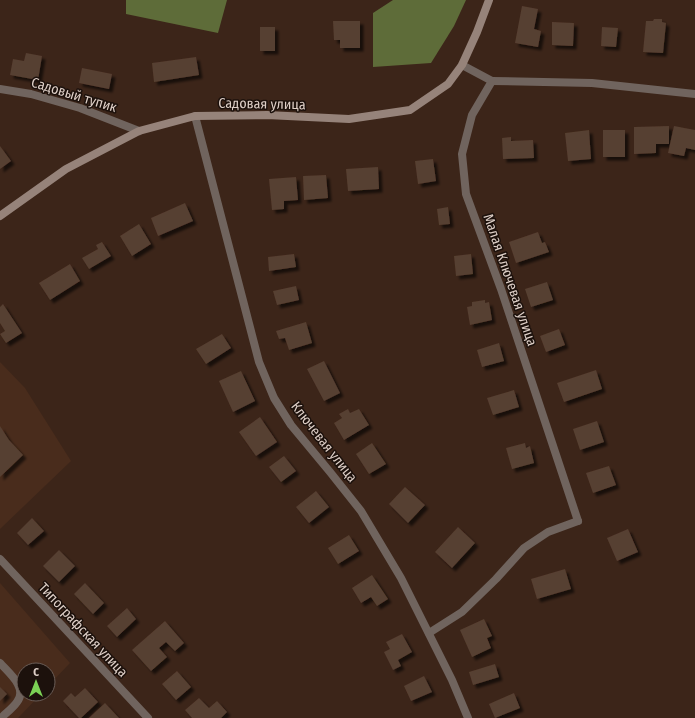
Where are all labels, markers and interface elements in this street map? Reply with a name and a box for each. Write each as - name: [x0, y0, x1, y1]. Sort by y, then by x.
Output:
- street label: Садовый тупик: [29, 74, 119, 116]
- street label: Садовая улица: [218, 95, 306, 113]
- street label: Малая Ключевая улица: [479, 212, 541, 348]
- street label: Ключевая улица: [287, 398, 361, 486]
- street label: Типографская улица: [35, 579, 131, 681]
- north arrow: [16, 662, 56, 702]
- text: С: [33, 666, 39, 679]

